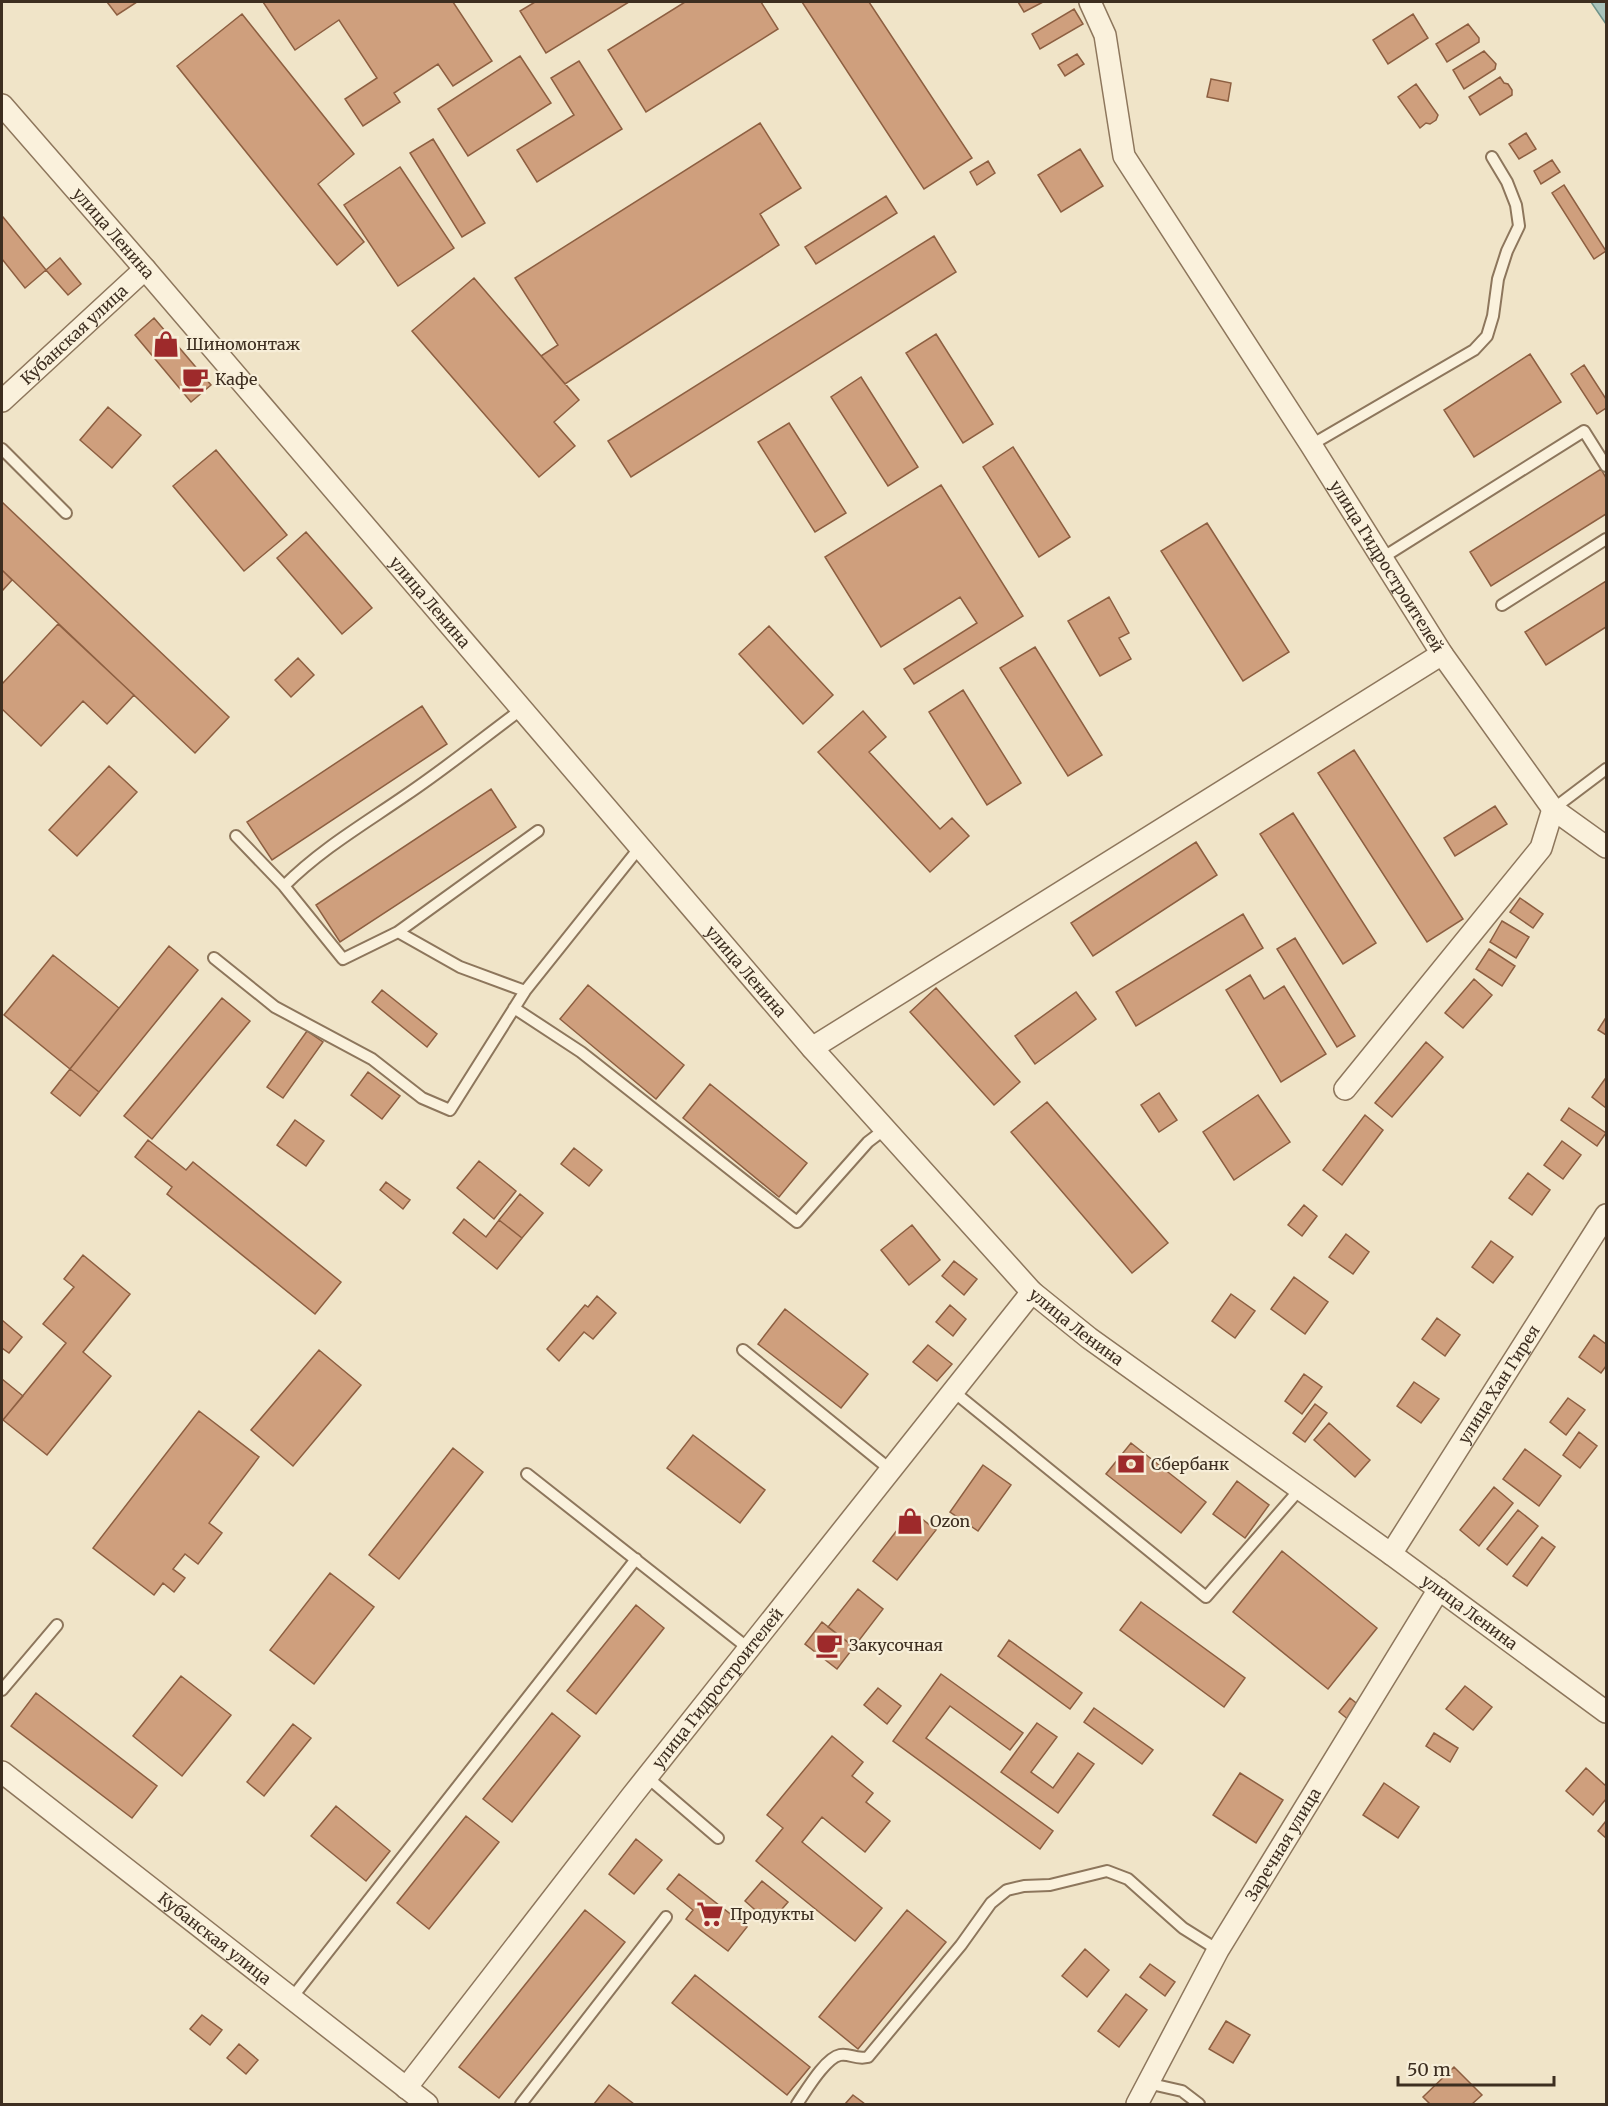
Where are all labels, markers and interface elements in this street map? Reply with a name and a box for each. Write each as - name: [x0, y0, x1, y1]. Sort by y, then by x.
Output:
- street label: улица Ленина: [69, 184, 159, 283]
- street label: Кубанская улица: [16, 280, 132, 389]
- shop icon: Шиномонтаж: [151, 329, 181, 359]
- place label: Шиномонтаж: [186, 334, 300, 354]
- cafe icon: Кафе: [180, 364, 210, 394]
- place label: Кафе: [215, 369, 257, 389]
- street label: улица Гидростроителей: [1326, 477, 1448, 656]
- street label: улица Ленина: [385, 552, 475, 652]
- street label: улица Ленина: [702, 921, 791, 1021]
- street label: улица Ленина: [1025, 1284, 1128, 1370]
- street label: улица Хан Гирея: [1454, 1321, 1544, 1447]
- bank icon: Сбербанк: [1116, 1449, 1146, 1479]
- place label: Сбербанк: [1151, 1454, 1229, 1474]
- shop icon: Ozon: [895, 1506, 925, 1536]
- place label: Ozon: [930, 1511, 970, 1531]
- street label: улица Ленина: [1418, 1570, 1522, 1654]
- street label: улица Гидростроителей: [648, 1604, 787, 1772]
- cafe icon: Закусочная: [814, 1630, 844, 1660]
- place label: Закусочная: [849, 1635, 943, 1655]
- street label: Заречная улица: [1241, 1784, 1325, 1905]
- street label: Кубанская улица: [154, 1888, 276, 1989]
- supermarket icon: Продукты: [695, 1899, 725, 1929]
- place label: Продукты: [730, 1904, 814, 1924]
- scale bar: [1398, 2049, 1554, 2087]
- text: 50 m: [1407, 2058, 1451, 2081]

